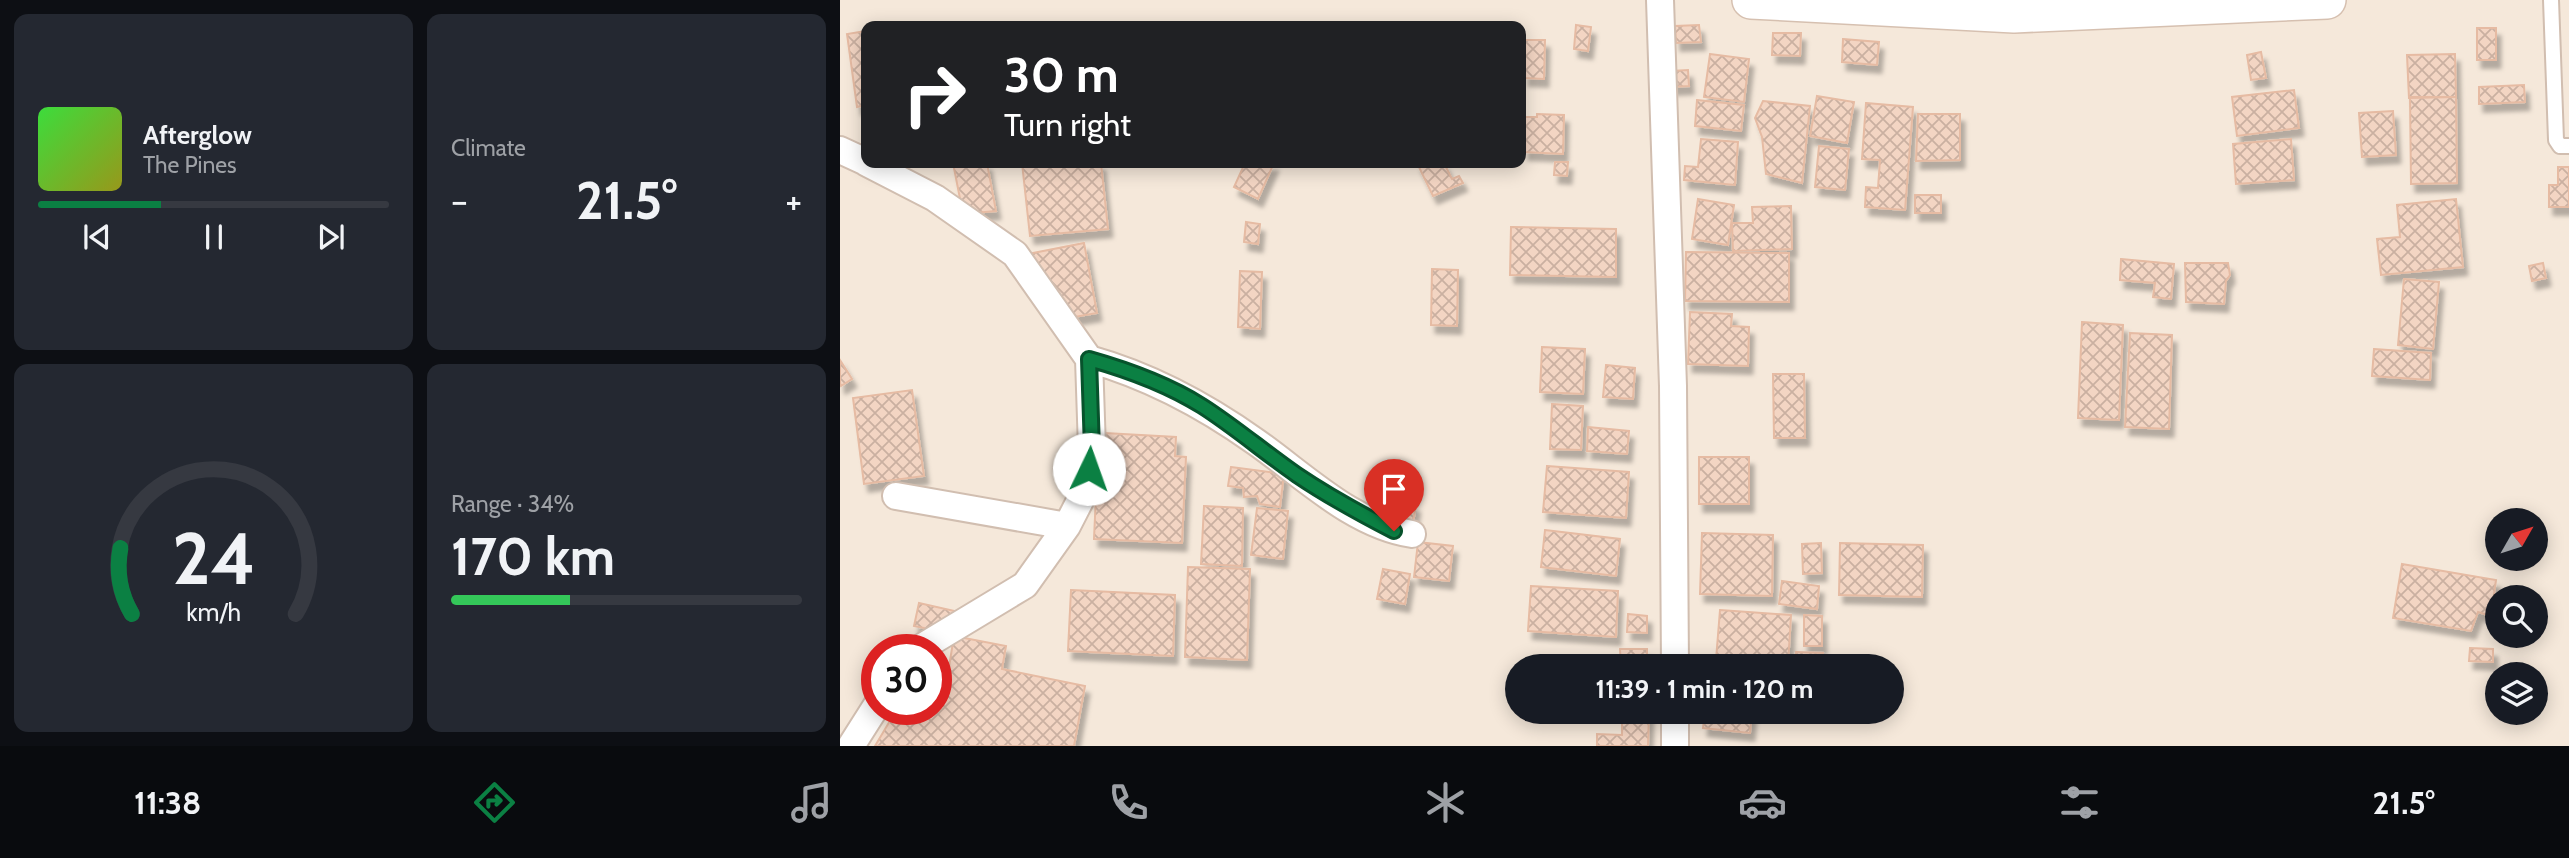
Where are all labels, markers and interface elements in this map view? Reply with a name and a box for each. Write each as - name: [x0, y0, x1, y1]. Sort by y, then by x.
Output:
- text: 30 m: [1004, 45, 1119, 104]
- icon: right: [889, 49, 980, 140]
- text: Turn right: [1004, 105, 1131, 144]
- text: Afterglow: [143, 119, 252, 151]
- text: Climate: [451, 134, 526, 162]
- text: The Pines: [143, 151, 237, 179]
- text: 21.5°: [576, 169, 677, 232]
- text: −: [451, 177, 468, 224]
- text: +: [785, 177, 802, 224]
- icon: previous: [78, 218, 116, 256]
- icon: pause: [195, 218, 233, 256]
- icon: next: [312, 218, 350, 256]
- position arrow: [1052, 432, 1126, 506]
- pin: [1364, 459, 1424, 531]
- icon: arrive: [1375, 470, 1413, 508]
- text: Range · 34%: [451, 490, 574, 518]
- north arrow: [2485, 508, 2548, 570]
- map controls: [2485, 508, 2548, 725]
- text: 24: [172, 514, 255, 602]
- text: 170 km: [451, 525, 615, 588]
- button: search: [2485, 585, 2548, 648]
- text: km/h: [186, 597, 241, 627]
- speed limit sign: 30: [861, 634, 952, 725]
- button: layers: [2485, 662, 2548, 725]
- text: 11:39 · 1 min · 120 m: [1596, 673, 1813, 705]
- icon: directions: [470, 778, 519, 827]
- icon: music: [787, 778, 836, 827]
- icon: phone: [1104, 778, 1153, 827]
- icon: climate: [1421, 778, 1470, 827]
- icon: car: [1738, 778, 1787, 827]
- icon: filters: [2055, 778, 2104, 827]
- text: 11:38: [134, 783, 201, 822]
- text: 21.5°: [2373, 783, 2435, 822]

